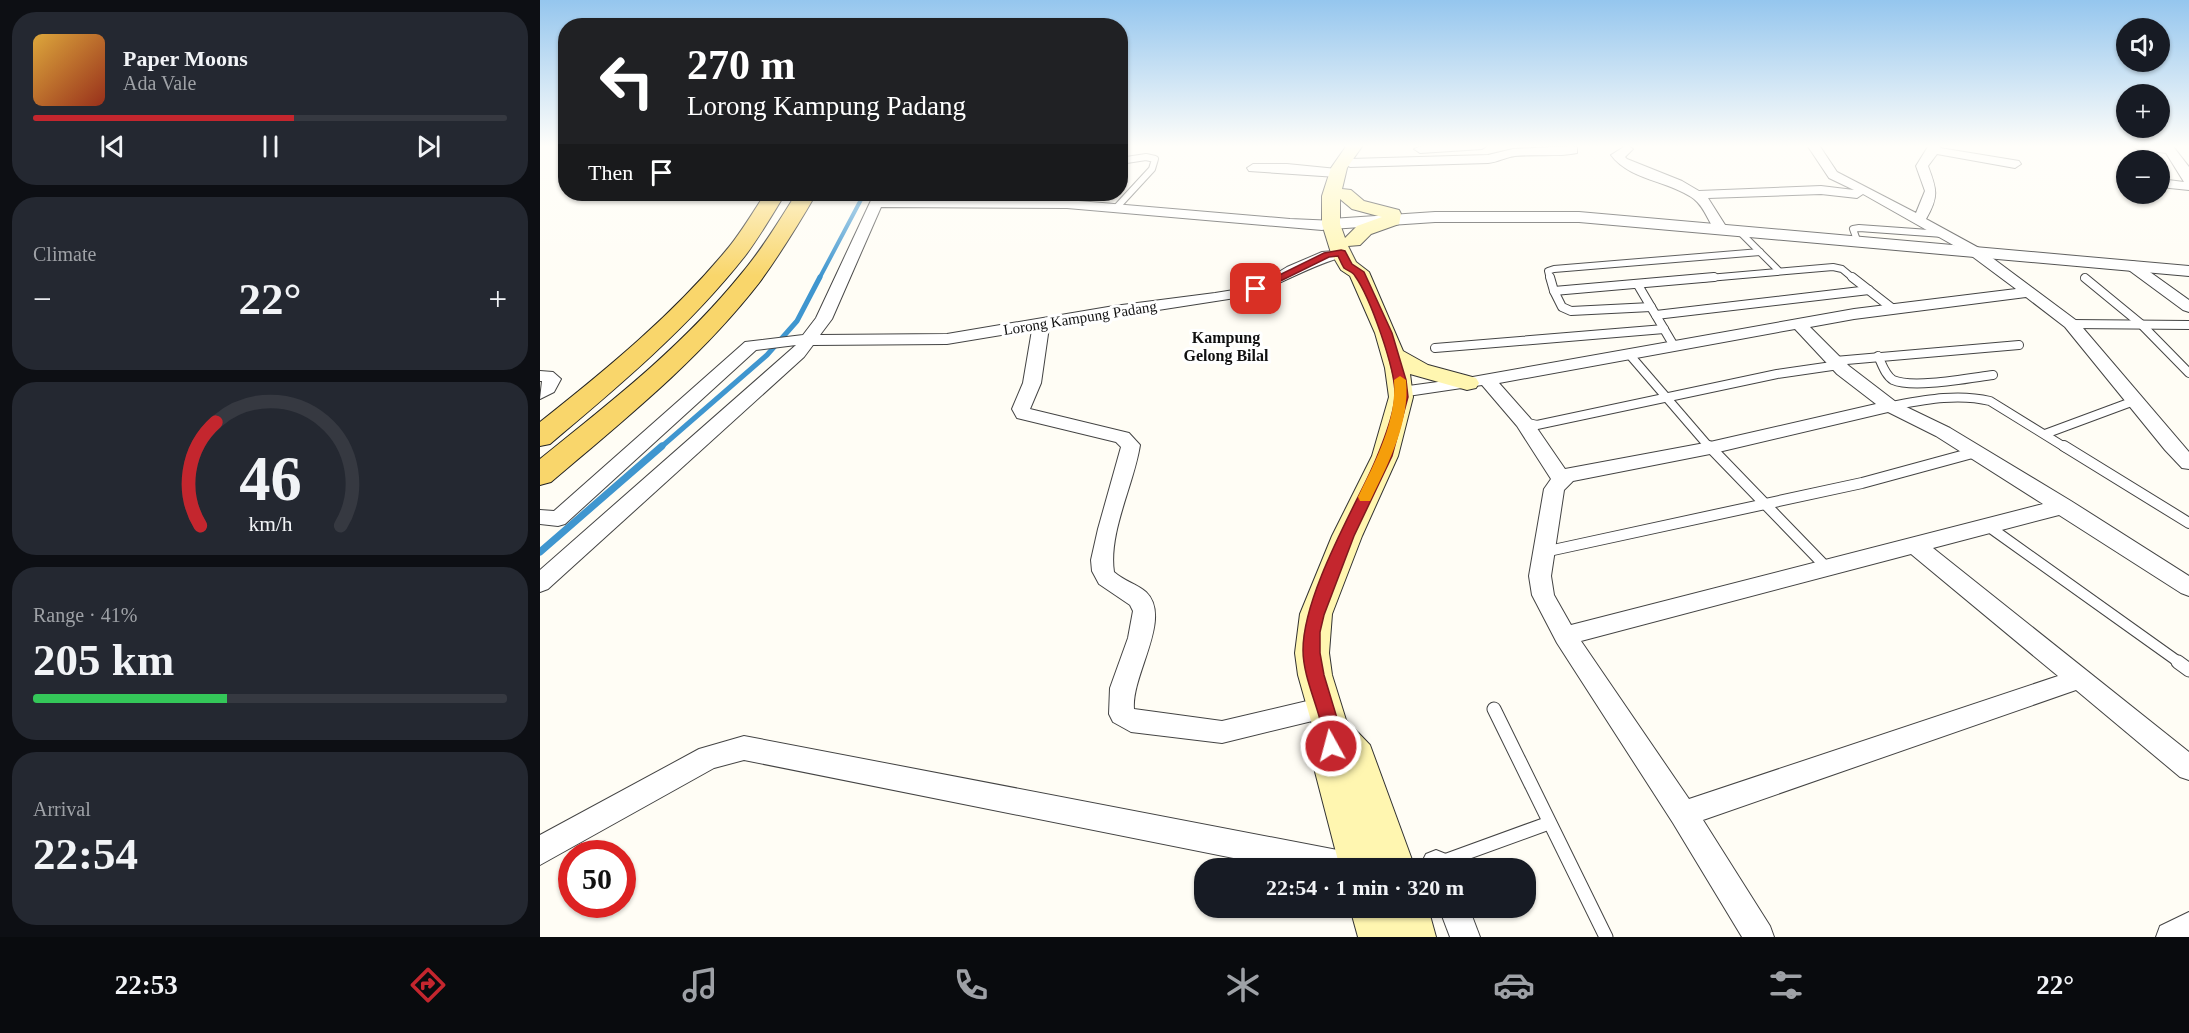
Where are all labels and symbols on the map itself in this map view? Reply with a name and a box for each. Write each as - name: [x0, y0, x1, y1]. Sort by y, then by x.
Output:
- pin: [1230, 263, 1281, 314]
- street label: Lorong Kampung Padang: [1002, 298, 1158, 338]
- district label: Kampung Gelong Bilal: [1184, 329, 1269, 365]
- position arrow: [1299, 714, 1363, 778]
- speed limit sign: 50: [558, 840, 636, 918]

